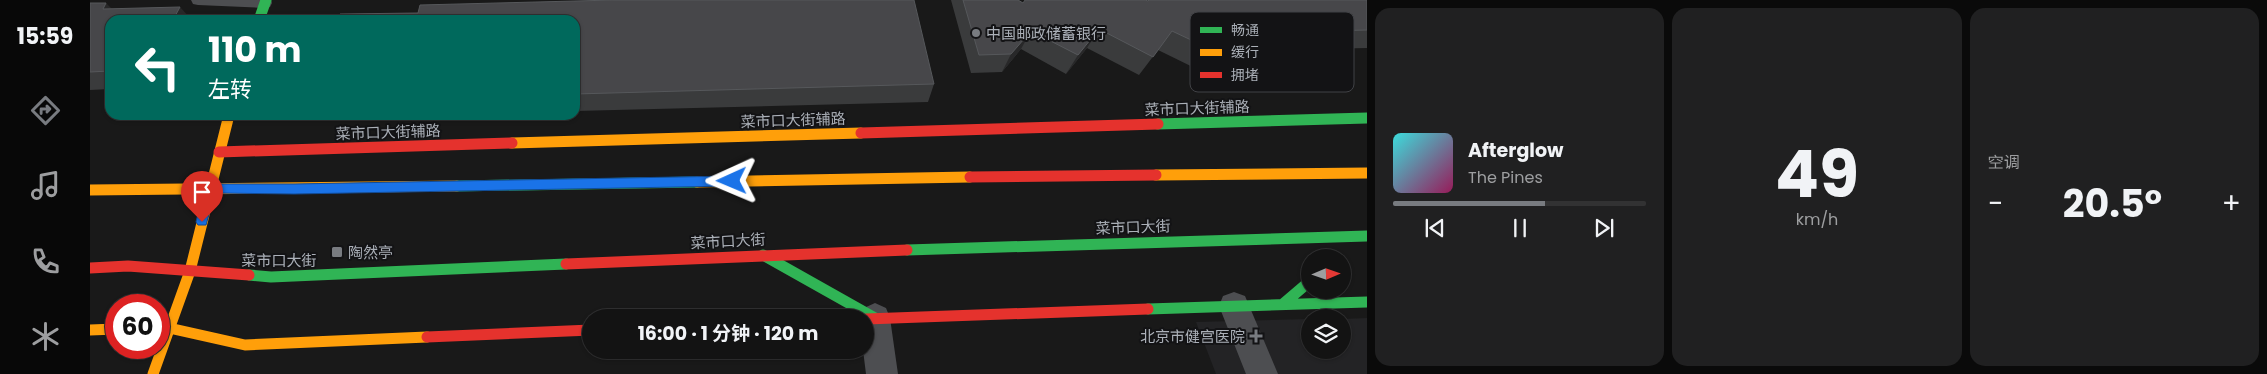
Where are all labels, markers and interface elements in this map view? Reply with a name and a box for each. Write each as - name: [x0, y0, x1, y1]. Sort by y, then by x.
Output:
- legend: [1190, 12, 1354, 92]
- text: 畅通: [1231, 20, 1259, 40]
- text: 15:59: [17, 21, 73, 52]
- place label: 中国邮政储蓄银行: [986, 23, 1106, 44]
- text: 110 m: [208, 25, 302, 74]
- marker: 中国邮政储蓄银行: [970, 27, 982, 39]
- icon: left: [125, 35, 190, 100]
- text: 缓行: [1231, 42, 1259, 62]
- text: 拥堵: [1231, 65, 1259, 85]
- text: 左转: [208, 74, 252, 105]
- icon: directions: [28, 93, 63, 128]
- street label: 菜市口大街辅路: [1144, 96, 1250, 120]
- street label: 菜市口大街辅路: [740, 108, 846, 132]
- street label: 菜市口大街辅路: [335, 120, 441, 144]
- text: 49: [1775, 129, 1859, 220]
- text: Afterglow: [1468, 137, 1563, 164]
- text: 空调: [1988, 151, 2020, 174]
- position arrow: [705, 154, 757, 206]
- text: The Pines: [1468, 166, 1543, 189]
- icon: music: [28, 168, 63, 203]
- pin: [181, 171, 223, 222]
- text: 20.5°: [2063, 177, 2162, 230]
- icon: arrive: [188, 178, 216, 206]
- text: −: [1988, 184, 2003, 223]
- text: +: [2222, 184, 2241, 223]
- text: km/h: [1796, 208, 1838, 231]
- icon: previous: [1421, 214, 1449, 242]
- icon: pause: [1506, 214, 1534, 242]
- icon: next: [1590, 214, 1618, 242]
- street label: 菜市口大街: [1095, 215, 1171, 239]
- street label: 菜市口大街: [690, 229, 766, 253]
- place label: 陶然亭: [348, 242, 393, 263]
- icon: phone: [28, 244, 63, 279]
- marker: 陶然亭: [330, 245, 344, 259]
- north arrow: [1301, 249, 1351, 299]
- map controls: [1301, 249, 1351, 359]
- street label: 菜市口大街: [241, 250, 317, 271]
- speed limit sign: 60: [105, 294, 170, 359]
- button: layers: [1301, 309, 1351, 359]
- icon: climate: [28, 319, 63, 354]
- text: 16:00 · 1 分钟 · 120 m: [638, 320, 818, 347]
- place label: 北京市健宫医院: [1140, 326, 1245, 347]
- marker: 北京市健宫医院: [1249, 329, 1263, 343]

